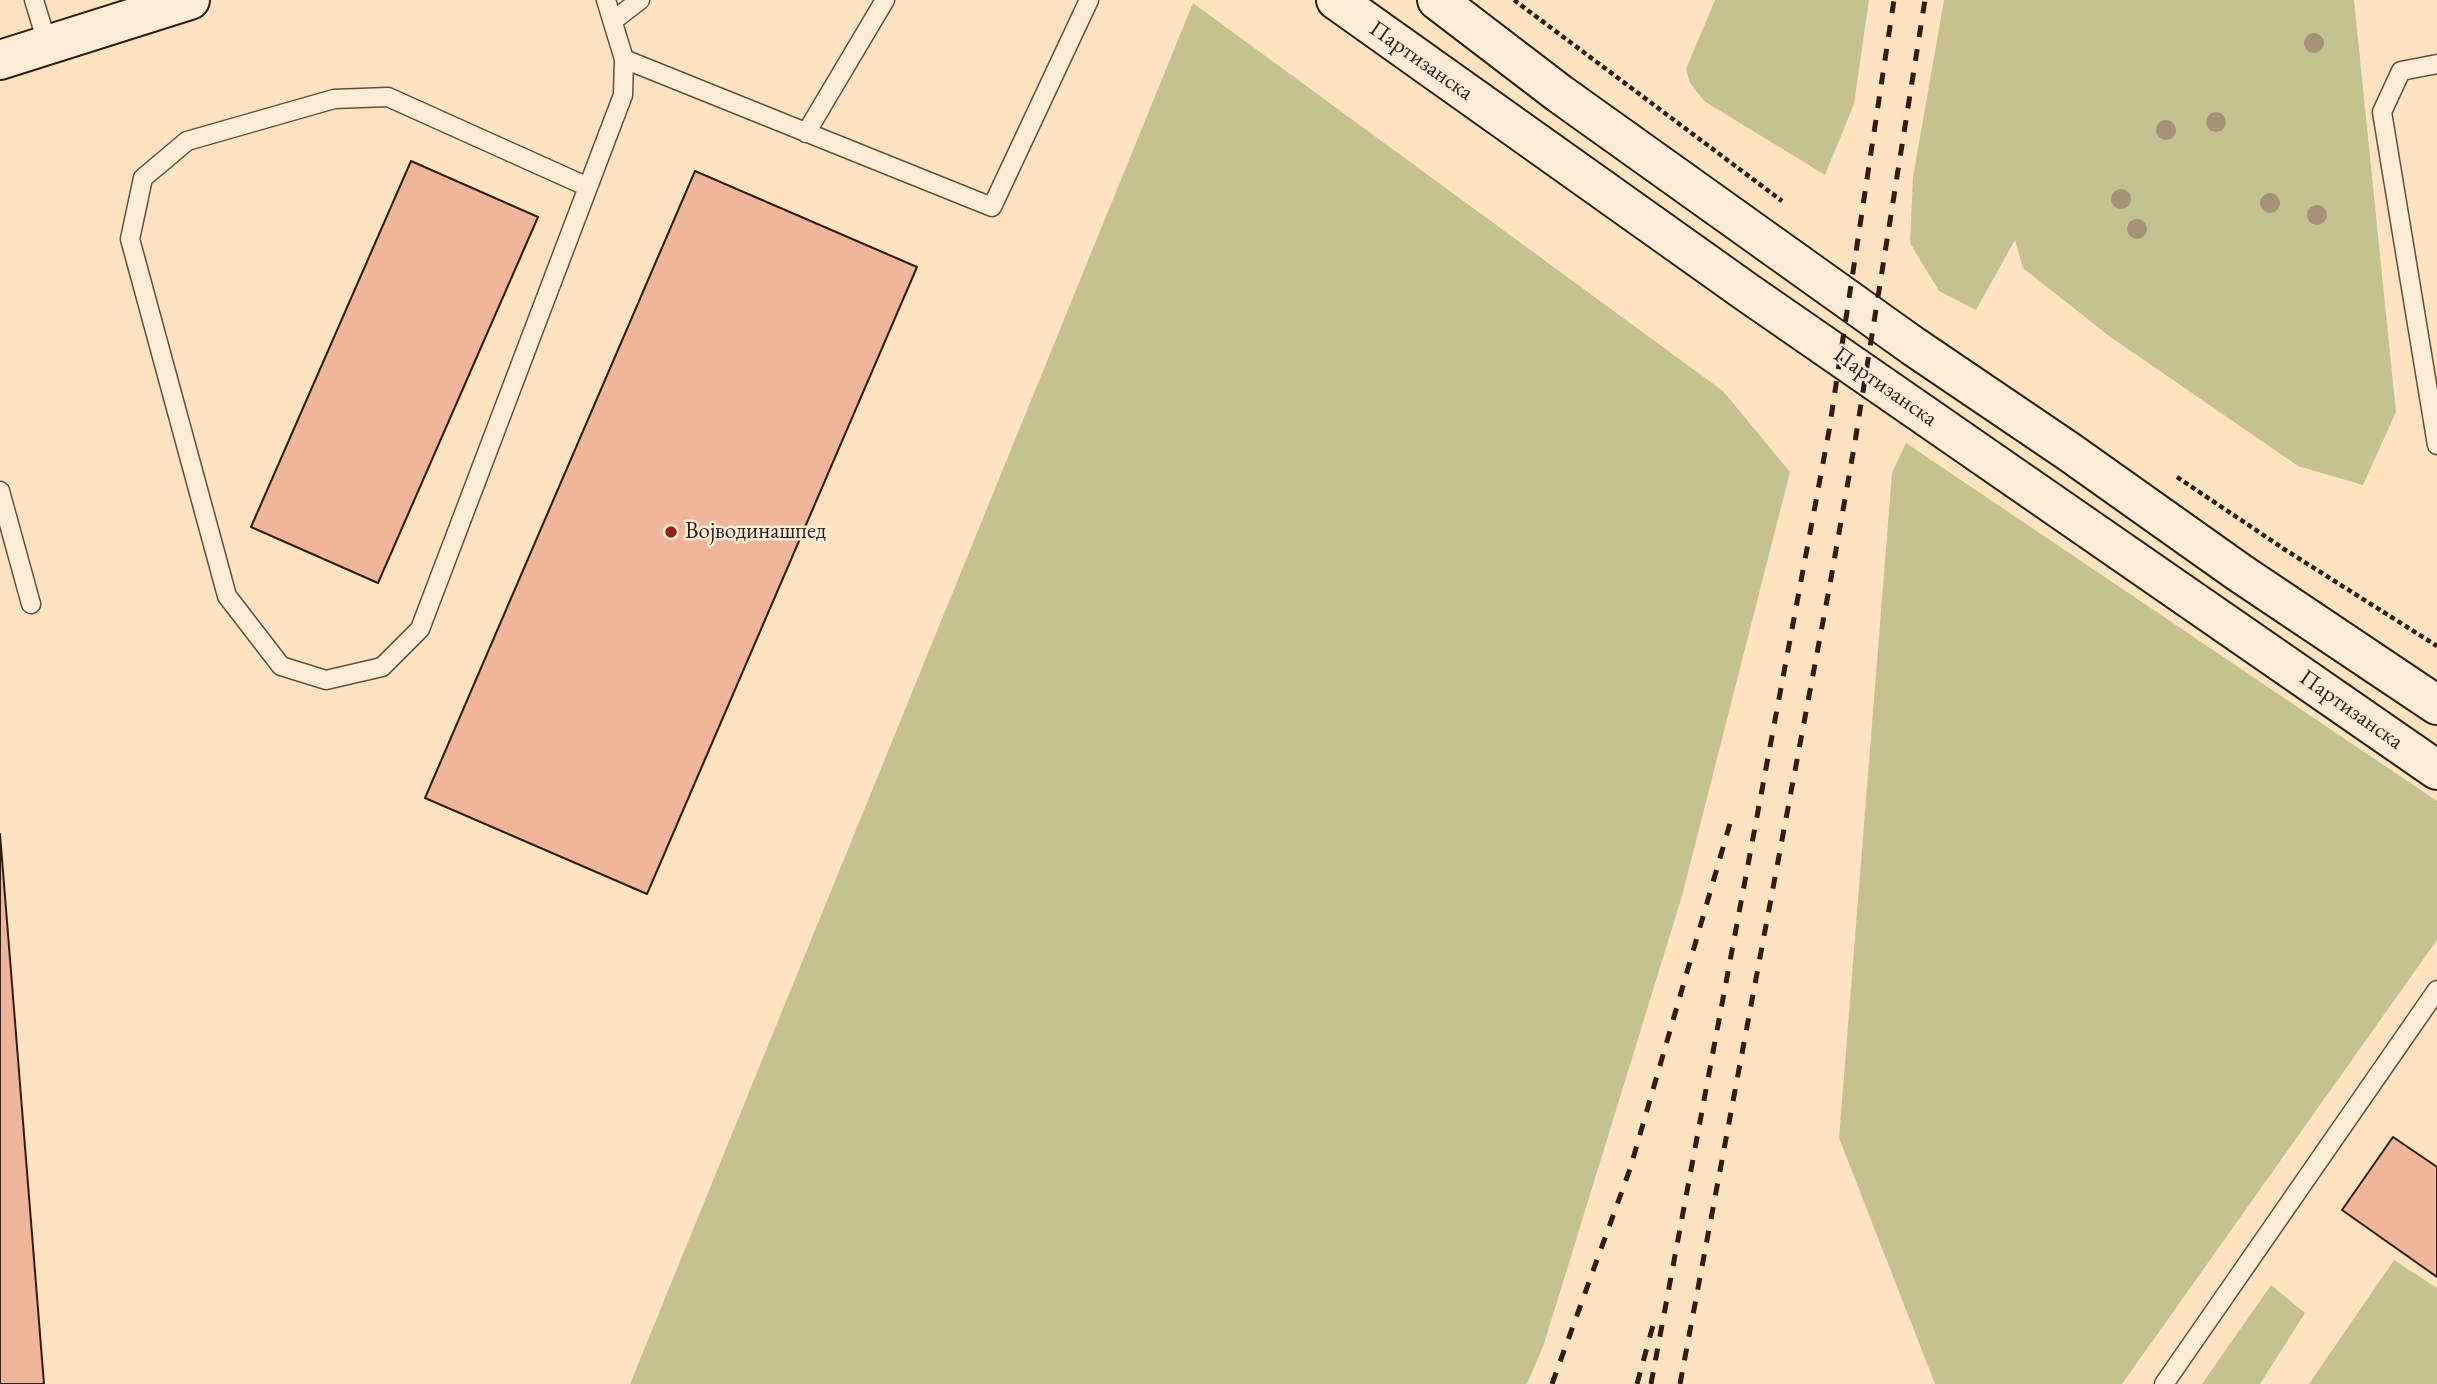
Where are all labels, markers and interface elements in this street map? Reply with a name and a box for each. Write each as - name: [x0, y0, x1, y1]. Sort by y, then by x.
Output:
- street label: Партизанска: [1364, 15, 1478, 107]
- street label: Партизанска: [1828, 341, 1942, 433]
- place label: Војводинашпед: [685, 518, 826, 546]
- marker: Војводинашпед: [663, 524, 679, 540]
- street label: Партизанска: [2294, 664, 2408, 756]

